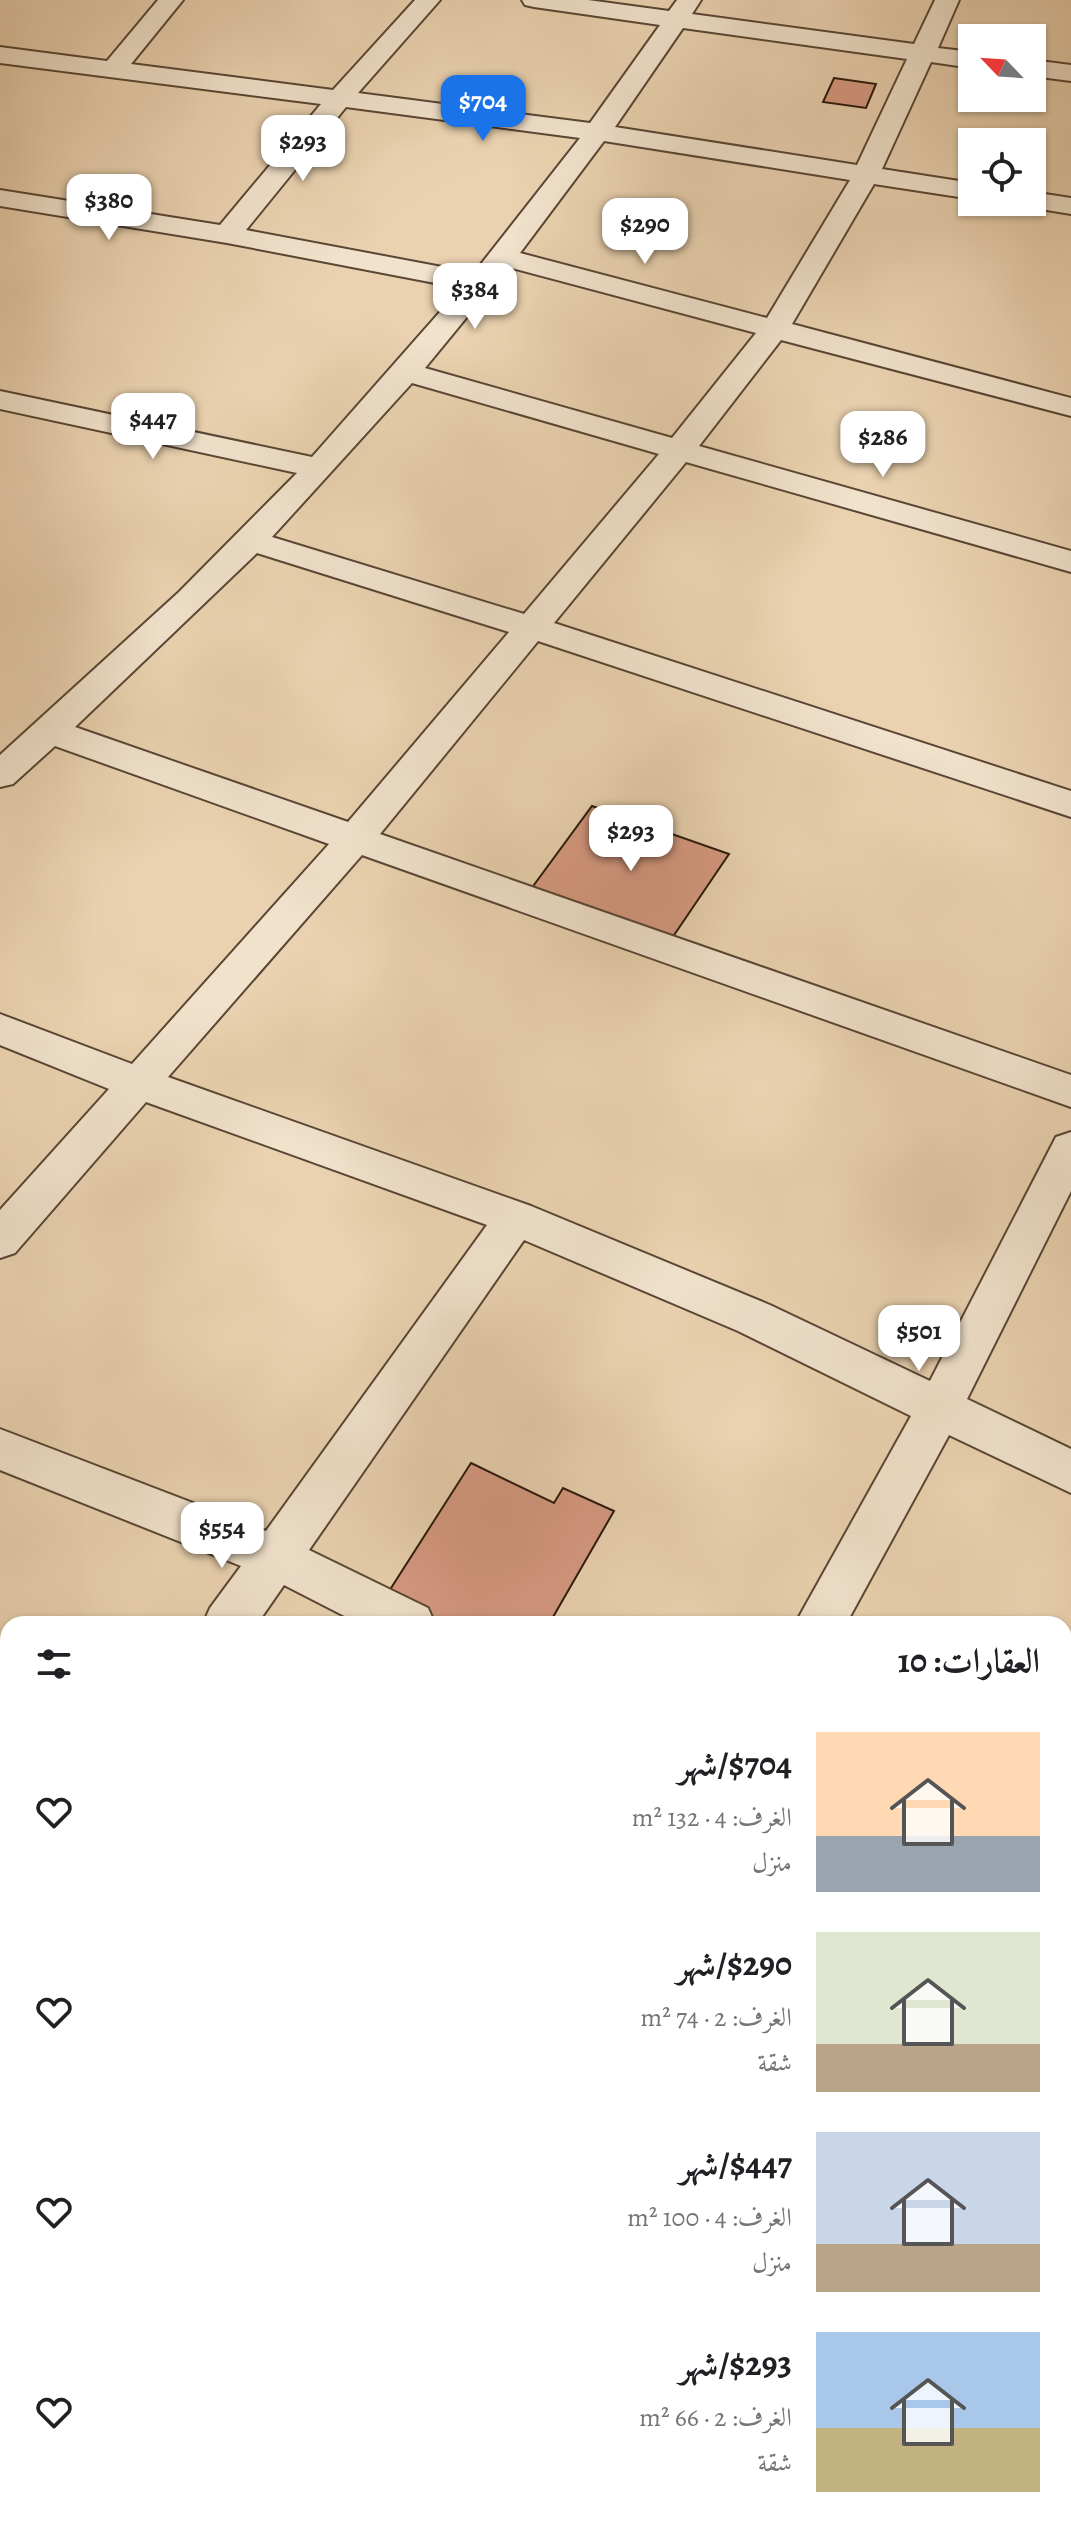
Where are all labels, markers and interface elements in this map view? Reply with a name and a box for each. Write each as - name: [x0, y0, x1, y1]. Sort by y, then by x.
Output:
- north arrow: [958, 24, 1046, 112]
- map controls: [958, 24, 1046, 216]
- pin: $704: [436, 75, 530, 143]
- text: $704: [459, 83, 507, 118]
- pin: $293: [256, 115, 350, 183]
- text: $293: [279, 123, 327, 158]
- button: locate: [958, 128, 1046, 216]
- pin: $380: [62, 174, 156, 242]
- text: $380: [85, 182, 133, 217]
- pin: $290: [598, 198, 692, 266]
- text: $290: [620, 206, 670, 241]
- pin: $384: [428, 263, 522, 331]
- text: $384: [451, 271, 499, 306]
- pin: $447: [106, 393, 200, 461]
- text: $447: [129, 401, 177, 436]
- pin: $286: [836, 411, 930, 479]
- text: $286: [858, 419, 908, 454]
- pin: $293: [584, 805, 678, 873]
- text: $293: [607, 813, 655, 848]
- pin: $501: [872, 1305, 966, 1373]
- text: $501: [896, 1313, 942, 1348]
- pin: $554: [175, 1502, 269, 1570]
- text: $554: [199, 1510, 245, 1545]
- text: العقارات: 10: [898, 1637, 1040, 1684]
- icon: filters: [32, 1642, 76, 1686]
- text: $704/شهر: [678, 1740, 792, 1787]
- icon: home: [880, 1764, 976, 1860]
- icon: heart: [32, 1790, 76, 1834]
- text: الغرف: 4 · 132 m²: [632, 1800, 792, 1835]
- text: منزل: [752, 1845, 792, 1880]
- text: $290/شهر: [677, 1940, 792, 1987]
- icon: home: [880, 1964, 976, 2060]
- icon: heart: [32, 1990, 76, 2034]
- text: الغرف: 2 · 74 m²: [641, 2000, 792, 2035]
- text: شقة: [758, 2045, 792, 2080]
- text: $447/شهر: [679, 2140, 792, 2187]
- icon: home: [880, 2164, 976, 2260]
- icon: heart: [32, 2190, 76, 2234]
- text: الغرف: 4 · 100 m²: [627, 2200, 792, 2235]
- text: منزل: [752, 2245, 792, 2280]
- text: $293/شهر: [679, 2340, 792, 2387]
- icon: home: [880, 2364, 976, 2460]
- icon: heart: [32, 2390, 76, 2434]
- text: الغرف: 2 · 66 m²: [639, 2400, 792, 2435]
- text: شقة: [758, 2445, 792, 2480]

